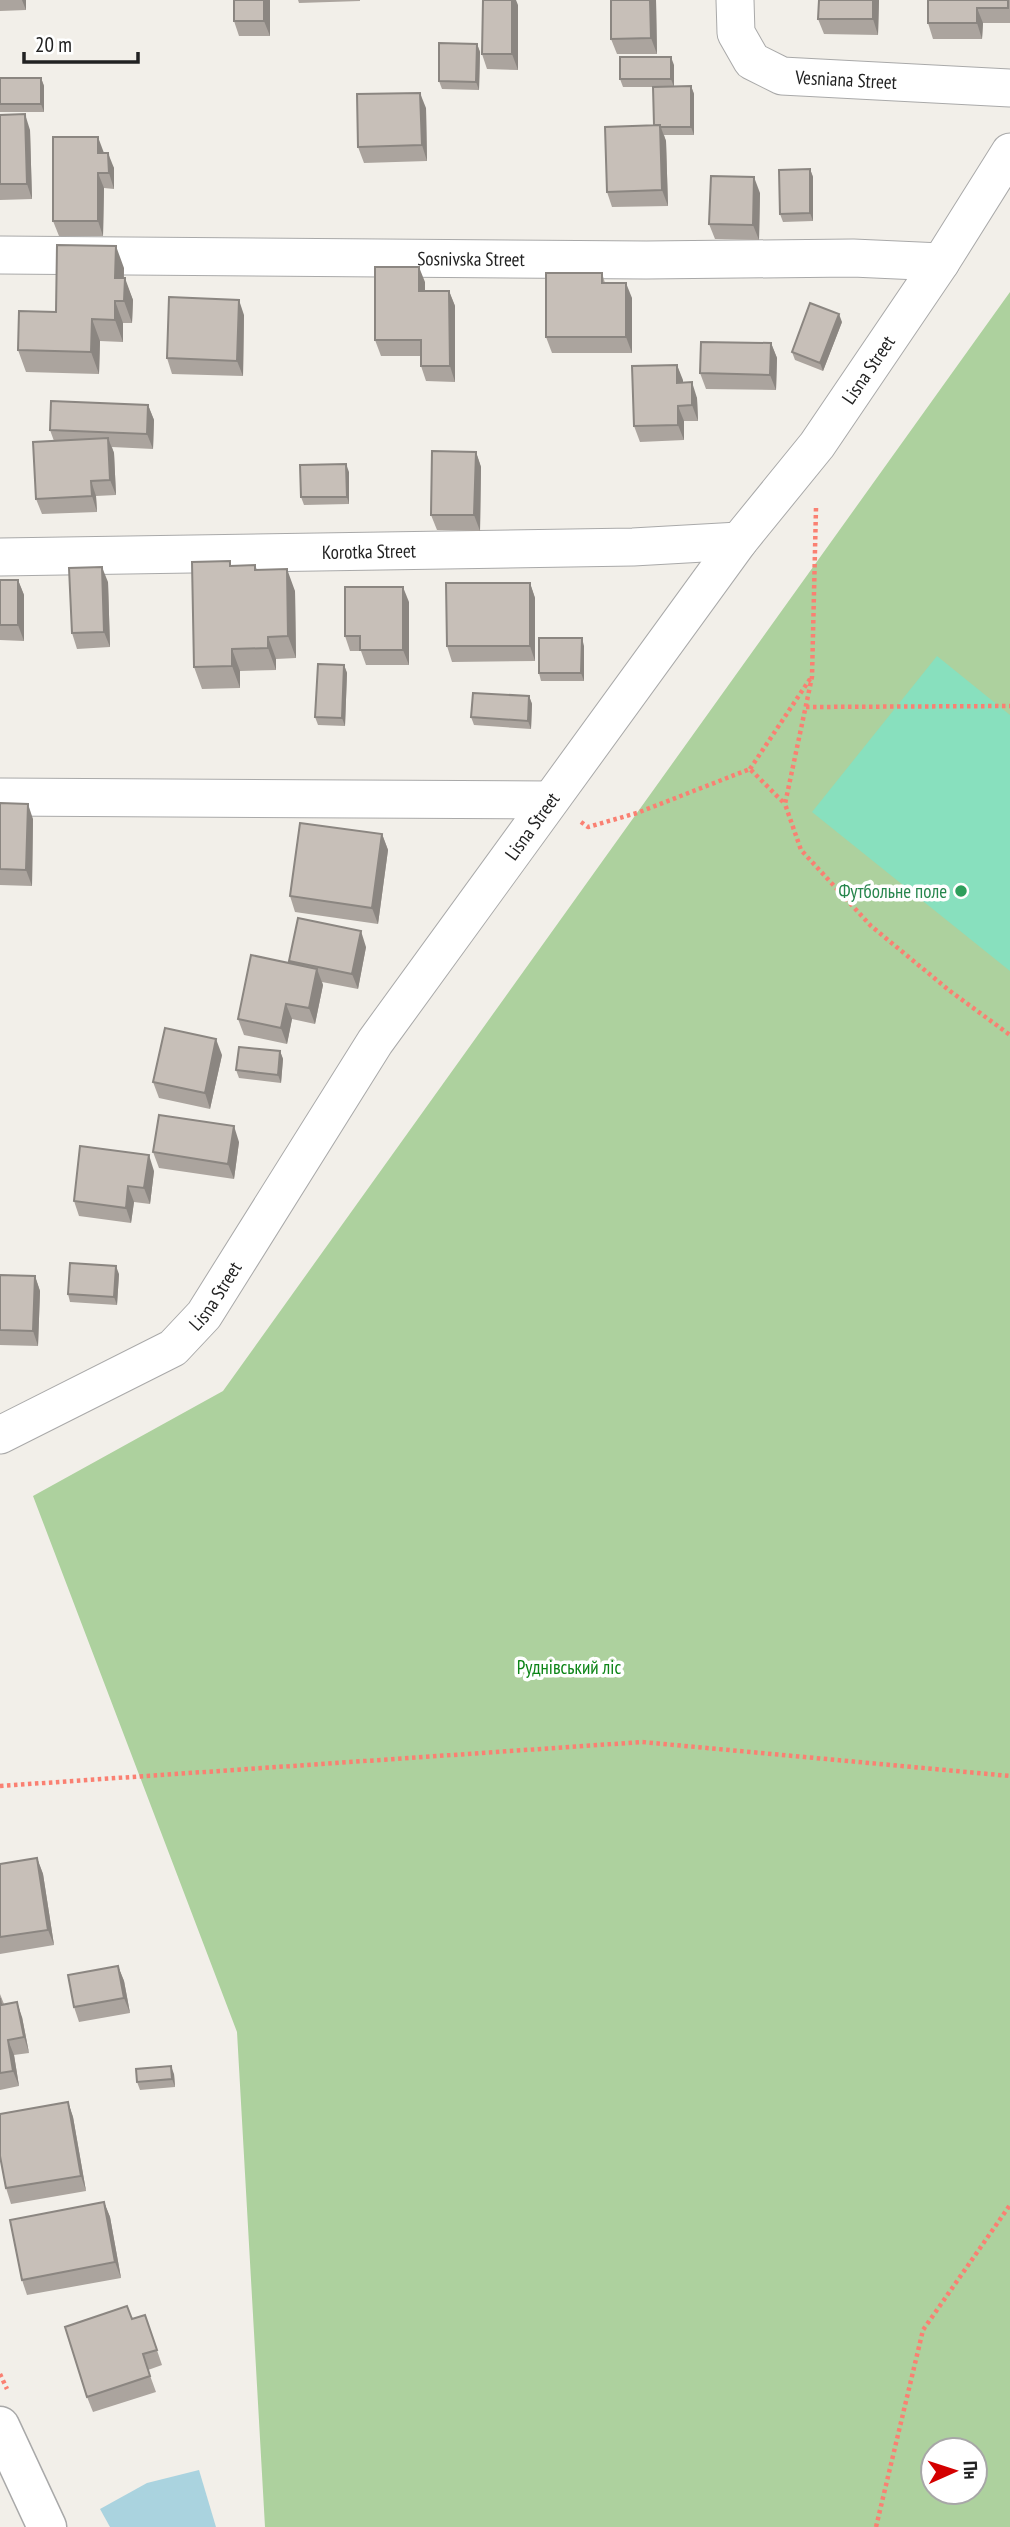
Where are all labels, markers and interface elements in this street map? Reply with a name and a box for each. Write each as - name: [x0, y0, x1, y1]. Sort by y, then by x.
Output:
- scale bar: [24, 21, 138, 65]
- text: 20 m: [35, 31, 72, 58]
- street label: Vesniana Street: [794, 65, 898, 94]
- street label: Sosnivska Street: [417, 246, 526, 271]
- street label: Lisna Street: [836, 330, 900, 409]
- street label: Korotka Street: [322, 538, 417, 564]
- street label: Lisna Street: [499, 787, 565, 865]
- place label: Футбольне поле: [838, 879, 947, 903]
- marker: Футбольне поле: [953, 883, 969, 899]
- street label: Lisna Street: [184, 1256, 247, 1335]
- park label: Руднівський ліс: [517, 1655, 621, 1679]
- north arrow: [919, 2436, 989, 2506]
- text: Пн: [959, 2460, 983, 2480]

